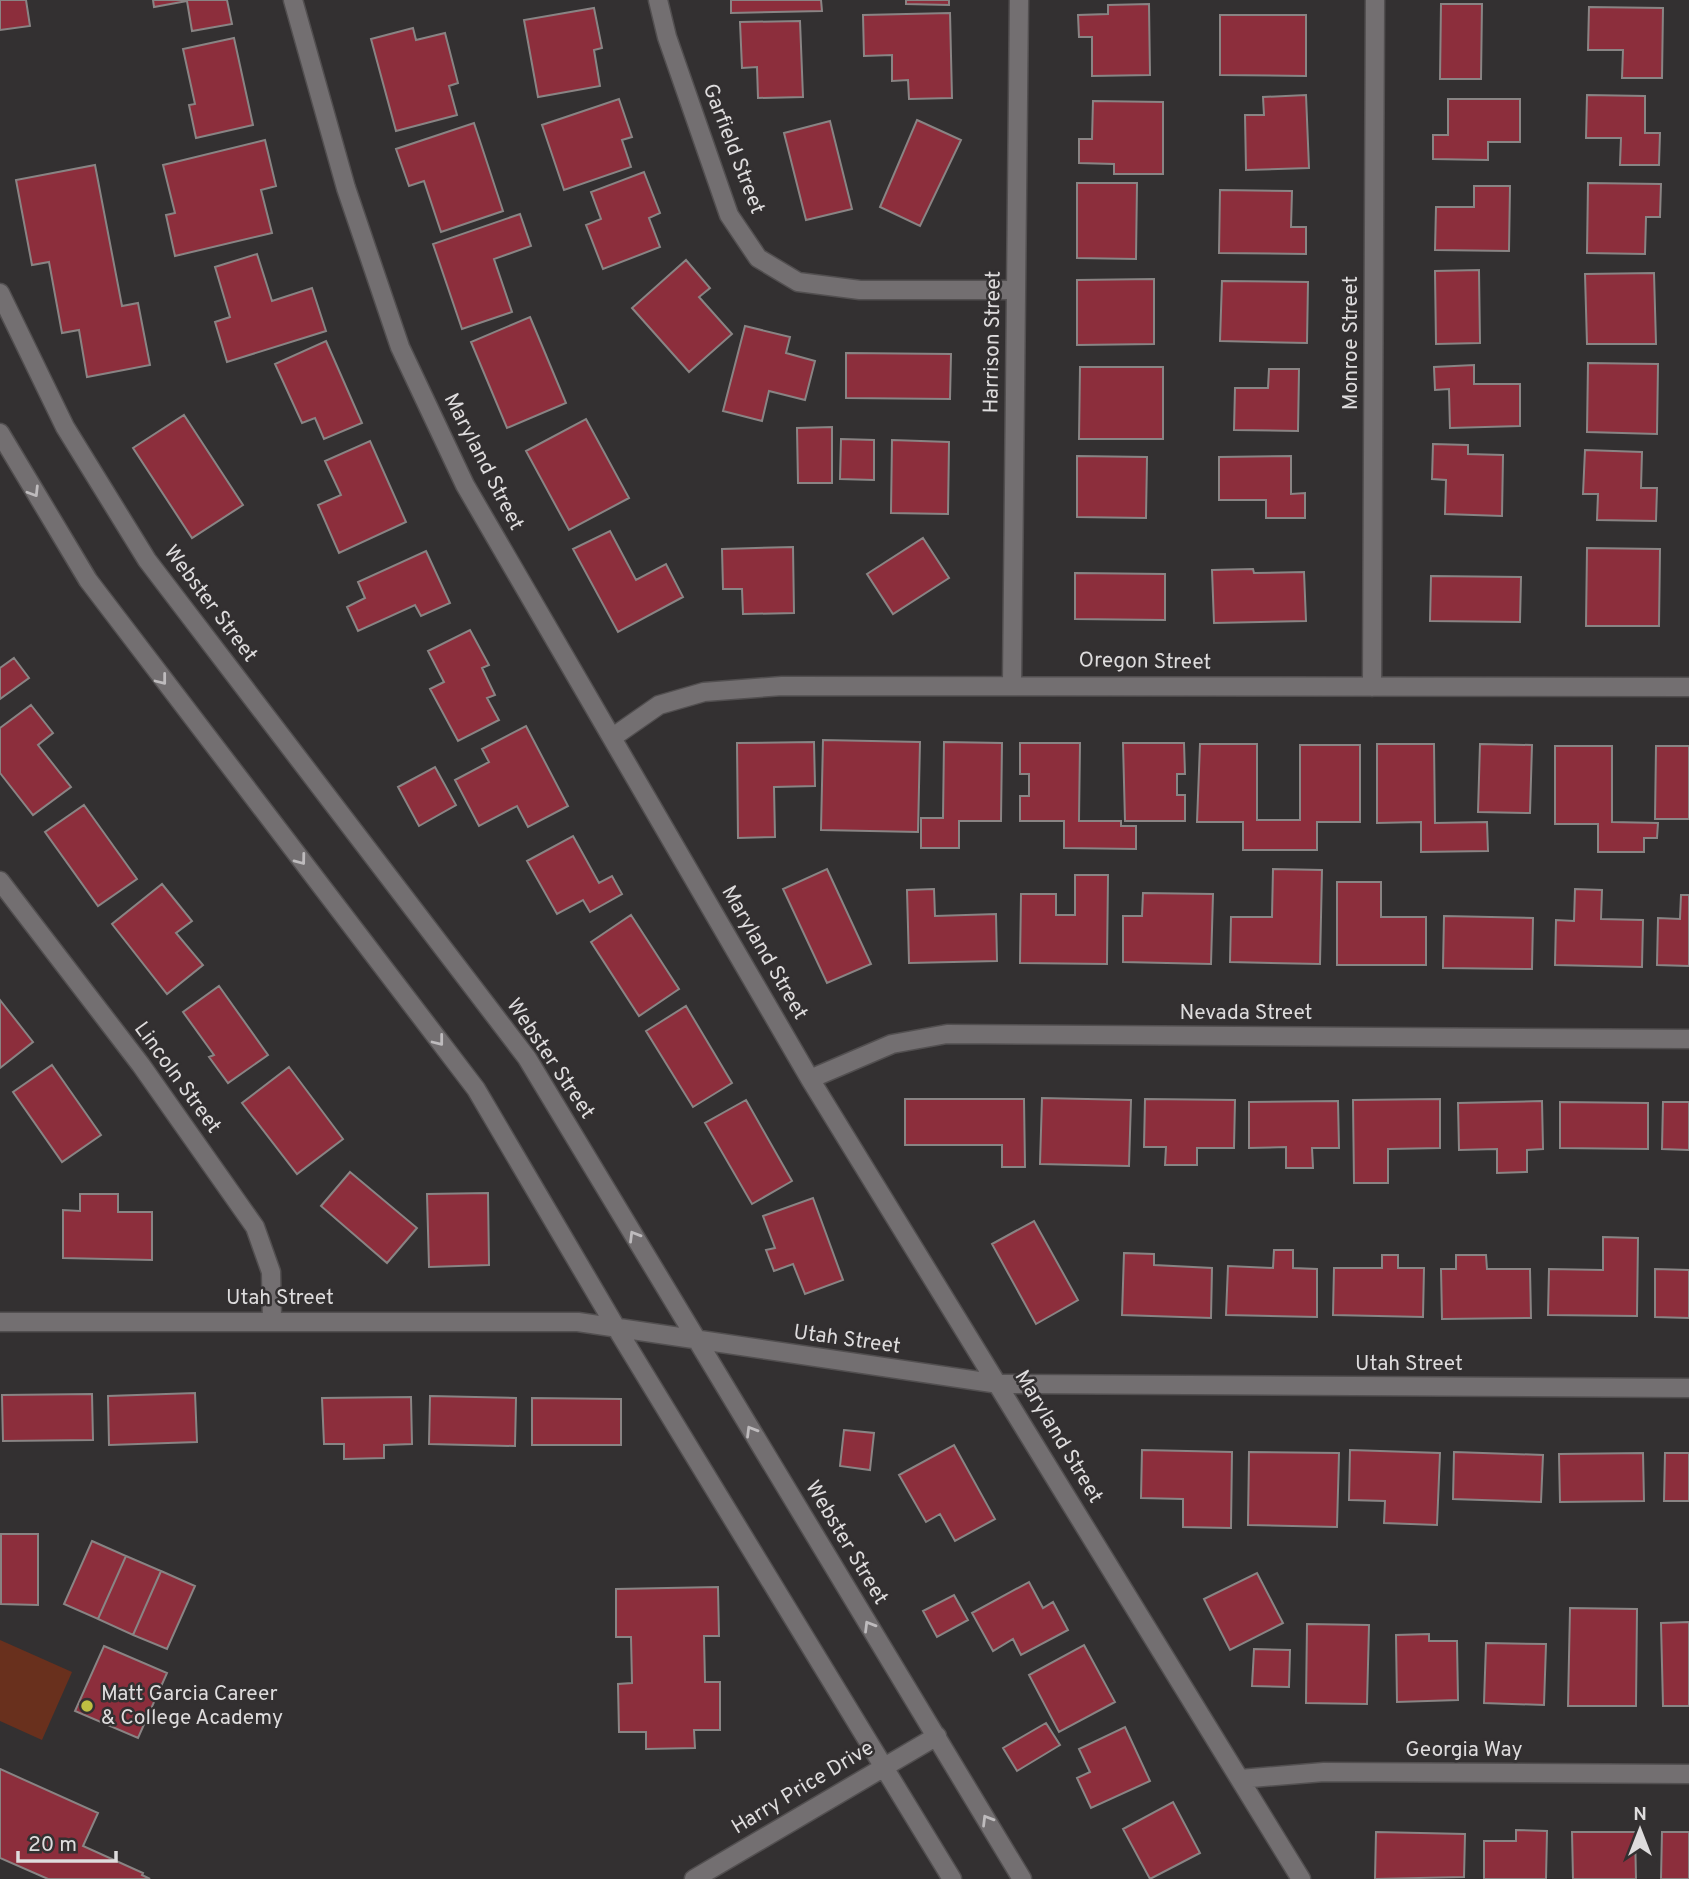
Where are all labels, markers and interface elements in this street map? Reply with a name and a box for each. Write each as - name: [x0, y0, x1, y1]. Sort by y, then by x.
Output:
- street label: Garfield Street: [696, 80, 770, 218]
- street label: Harrison Street: [978, 270, 1008, 414]
- street label: Monroe Street: [1338, 276, 1365, 410]
- street label: Maryland Street: [437, 389, 529, 535]
- one-way arrow: [26, 484, 39, 497]
- street label: Webster Street: [157, 540, 263, 668]
- street label: Oregon Street: [1078, 647, 1212, 677]
- one-way arrow: [154, 672, 167, 684]
- one-way arrow: [293, 852, 305, 865]
- street label: Maryland Street: [715, 881, 813, 1025]
- street label: Webster Street: [500, 993, 600, 1125]
- street label: Nevada Street: [1179, 1000, 1313, 1027]
- street label: Lincoln Street: [127, 1017, 227, 1139]
- one-way arrow: [430, 1033, 443, 1046]
- one-way arrow: [629, 1231, 642, 1244]
- street label: Utah Street: [226, 1285, 334, 1312]
- street label: Utah Street: [792, 1319, 902, 1361]
- street label: Utah Street: [1355, 1351, 1463, 1378]
- street label: Maryland Street: [1008, 1366, 1108, 1508]
- one-way arrow: [747, 1426, 760, 1439]
- street label: Webster Street: [798, 1476, 894, 1610]
- one-way arrow: [865, 1620, 878, 1633]
- place label: Matt Garcia Career & College Academy: [101, 1681, 283, 1732]
- marker: Matt Garcia Career & College Academy: [79, 1698, 95, 1714]
- street label: Harry Price Drive: [727, 1735, 879, 1841]
- street label: Georgia Way: [1405, 1737, 1523, 1764]
- north arrow: [1605, 1795, 1675, 1865]
- text: N: [1633, 1803, 1647, 1827]
- one-way arrow: [982, 1815, 995, 1828]
- scale bar: [18, 1820, 116, 1864]
- text: 20 m: [28, 1832, 77, 1859]

